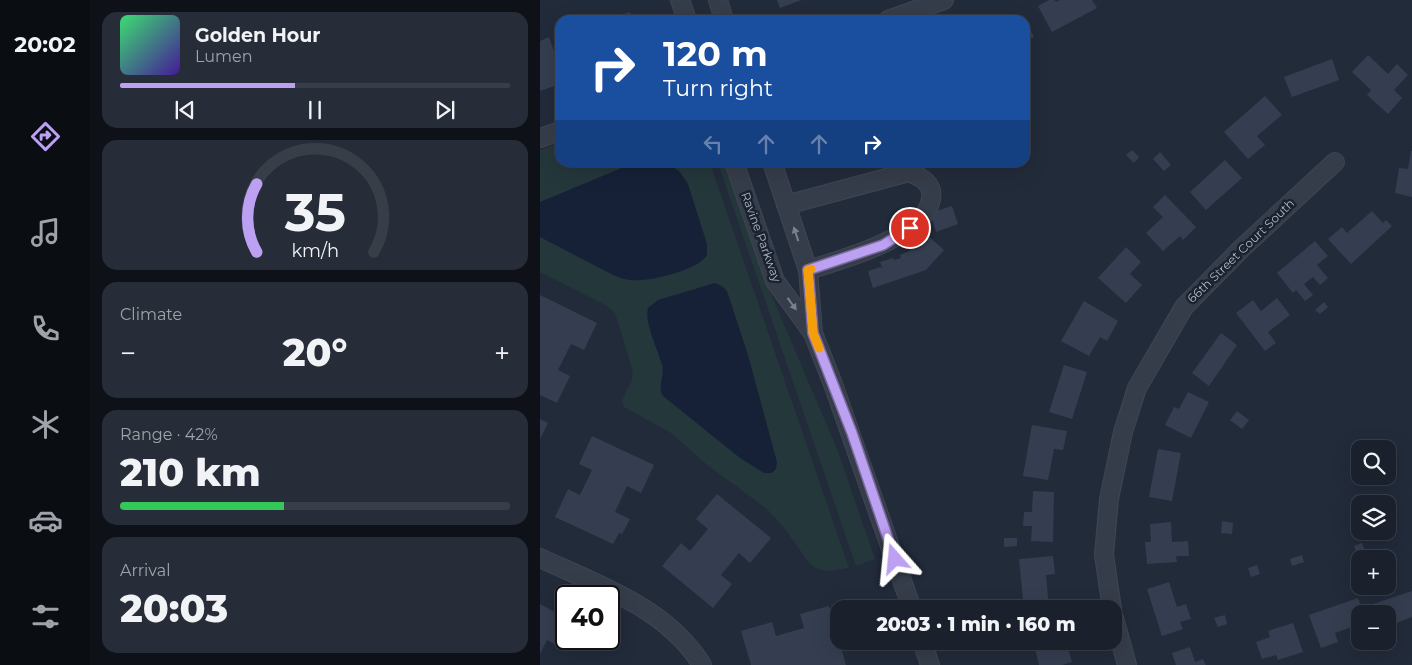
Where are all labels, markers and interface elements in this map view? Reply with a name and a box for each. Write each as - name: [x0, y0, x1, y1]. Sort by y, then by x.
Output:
- text: Golden Hour: [195, 24, 321, 47]
- text: 20:02: [14, 31, 76, 58]
- text: 120 m: [663, 32, 768, 75]
- icon: right: [580, 35, 645, 100]
- text: Lumen: [195, 47, 253, 66]
- text: Turn right: [663, 75, 773, 102]
- icon: previous: [171, 96, 199, 124]
- icon: pause: [301, 96, 329, 124]
- icon: next: [431, 96, 459, 124]
- icon: directions: [28, 119, 63, 154]
- icon: left: [699, 130, 727, 158]
- icon: ahead: [752, 130, 780, 158]
- icon: ahead: [805, 130, 833, 158]
- icon: right: [858, 130, 886, 158]
- text: 35: [283, 181, 346, 244]
- street label: Ravine Parkway: [738, 190, 785, 284]
- street label: 66th Street Court South: [1184, 196, 1297, 306]
- pin: [889, 207, 931, 249]
- icon: arrive: [896, 214, 924, 242]
- icon: music: [28, 215, 63, 250]
- one-way arrow: [792, 227, 799, 242]
- text: km/h: [291, 240, 339, 261]
- one-way arrow: [787, 297, 797, 311]
- text: Climate: [120, 305, 182, 324]
- icon: phone: [28, 311, 63, 346]
- text: 20°: [283, 329, 347, 376]
- text: −: [120, 336, 136, 370]
- text: +: [494, 336, 510, 370]
- icon: climate: [28, 407, 63, 442]
- text: Range · 42%: [120, 425, 218, 444]
- map controls: [1351, 440, 1396, 650]
- button: search: [1351, 440, 1396, 485]
- text: 210 km: [120, 449, 261, 496]
- button: layers: [1351, 495, 1396, 540]
- icon: car: [28, 503, 63, 538]
- position arrow: [868, 532, 920, 584]
- button: +: [1351, 550, 1396, 595]
- text: Arrival: [120, 561, 170, 580]
- text: 20:03: [120, 585, 228, 632]
- speed limit sign: 40: [555, 585, 620, 650]
- icon: filters: [28, 599, 63, 634]
- button: −: [1351, 605, 1396, 650]
- text: 20:03 · 1 min · 160 m: [876, 613, 1076, 636]

